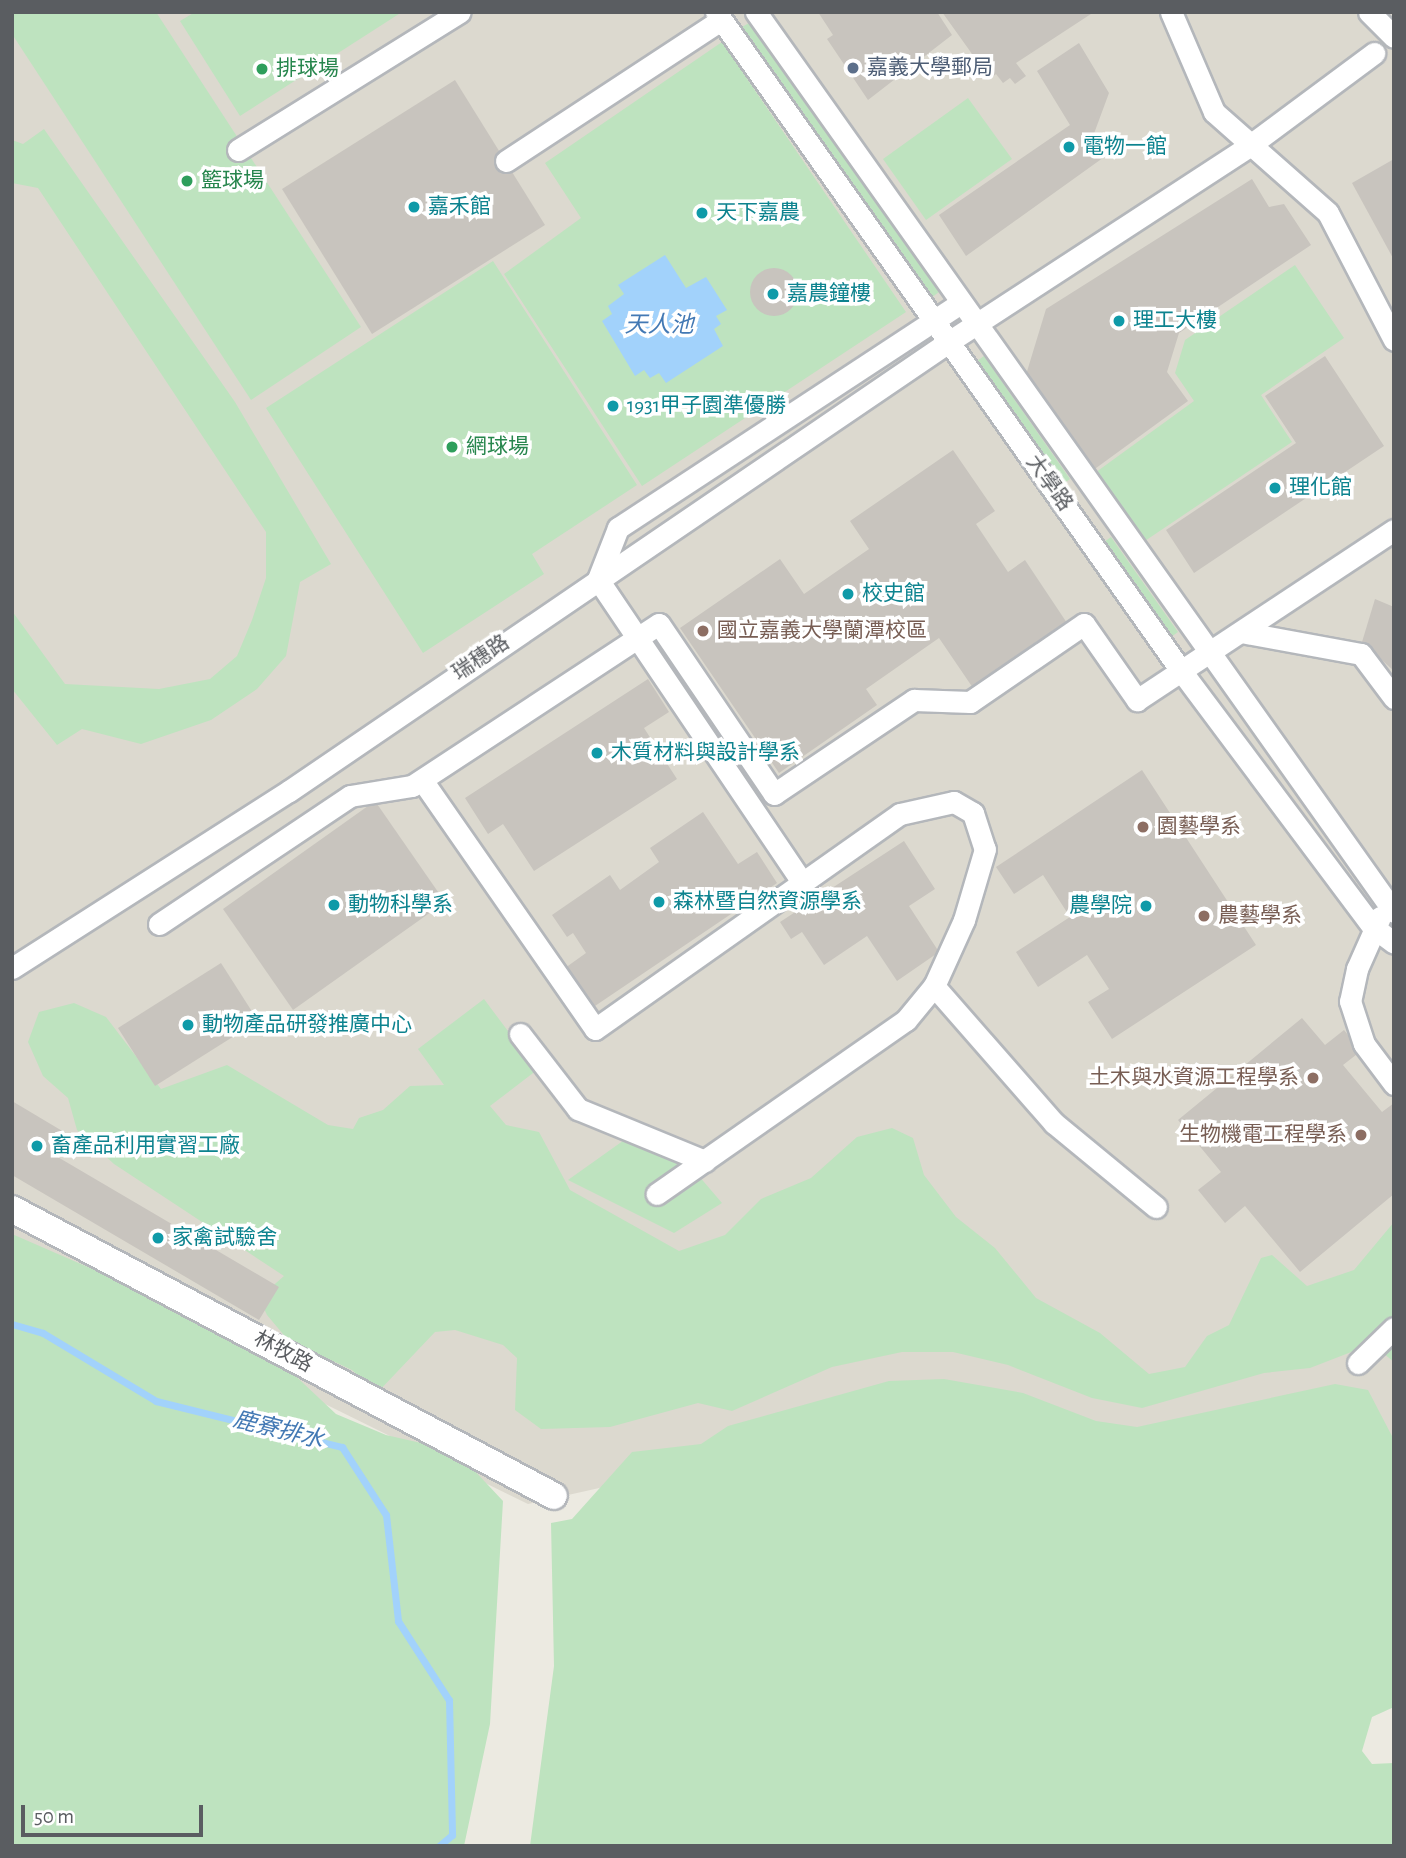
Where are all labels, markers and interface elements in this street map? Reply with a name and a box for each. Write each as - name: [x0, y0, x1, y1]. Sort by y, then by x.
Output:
- place label: 嘉義大學郵局: [867, 55, 993, 81]
- place label: 排球場: [276, 56, 339, 82]
- marker: 嘉義大學郵局: [845, 60, 861, 76]
- marker: 排球場: [254, 61, 270, 77]
- place label: 電物一館: [1083, 134, 1167, 160]
- marker: 電物一館: [1061, 139, 1077, 155]
- place label: 籃球場: [201, 168, 264, 194]
- marker: 籃球場: [179, 173, 195, 189]
- place label: 嘉禾館: [428, 194, 491, 220]
- marker: 嘉禾館: [406, 199, 422, 215]
- place label: 天下嘉農: [716, 200, 800, 226]
- marker: 天下嘉農: [694, 205, 710, 221]
- place label: 嘉農鐘樓: [787, 281, 871, 307]
- marker: 嘉農鐘樓: [765, 286, 781, 302]
- place label: 理工大樓: [1133, 308, 1217, 334]
- water label: 天人池: [625, 312, 693, 340]
- marker: 理工大樓: [1111, 313, 1127, 329]
- place label: 1931甲子園準優勝: [627, 393, 786, 419]
- marker: 1931甲子園準優勝: [605, 398, 621, 414]
- place label: 網球場: [466, 434, 529, 460]
- marker: 網球場: [444, 439, 460, 455]
- street label: 大學路: [1020, 450, 1078, 516]
- place label: 理化館: [1289, 475, 1352, 501]
- marker: 理化館: [1267, 480, 1283, 496]
- place label: 校史館: [862, 581, 925, 607]
- marker: 校史館: [840, 586, 856, 602]
- place label: 國立嘉義大學蘭潭校區: [717, 618, 927, 644]
- marker: 國立嘉義大學蘭潭校區: [695, 623, 711, 639]
- street label: 瑞穗路: [448, 630, 514, 686]
- place label: 木質材料與設計學系: [611, 740, 800, 766]
- marker: 木質材料與設計學系: [589, 745, 605, 761]
- place label: 園藝學系: [1157, 814, 1241, 840]
- marker: 園藝學系: [1135, 819, 1151, 835]
- place label: 森林暨自然資源學系: [673, 889, 862, 915]
- place label: 動物科學系: [348, 892, 453, 918]
- place label: 農學院: [1069, 893, 1132, 919]
- marker: 森林暨自然資源學系: [651, 894, 667, 910]
- marker: 動物科學系: [326, 897, 342, 913]
- marker: 農學院: [1138, 898, 1154, 914]
- place label: 農藝學系: [1218, 903, 1302, 929]
- marker: 農藝學系: [1196, 908, 1212, 924]
- place label: 動物產品研發推廣中心: [202, 1012, 412, 1038]
- marker: 動物產品研發推廣中心: [180, 1017, 196, 1033]
- place label: 土木與水資源工程學系: [1089, 1065, 1299, 1091]
- marker: 土木與水資源工程學系: [1305, 1070, 1321, 1086]
- place label: 生物機電工程學系: [1179, 1122, 1347, 1148]
- marker: 生物機電工程學系: [1353, 1127, 1369, 1143]
- place label: 畜產品利用實習工廠: [51, 1133, 240, 1159]
- marker: 畜產品利用實習工廠: [29, 1138, 45, 1154]
- place label: 家禽試驗舍: [172, 1225, 277, 1251]
- marker: 家禽試驗舍: [150, 1230, 166, 1246]
- street label: 林牧路: [249, 1326, 317, 1378]
- water label: 鹿寮排水: [230, 1406, 326, 1456]
- scale bar: [24, 1792, 206, 1836]
- text: 50 m: [34, 1806, 74, 1827]

